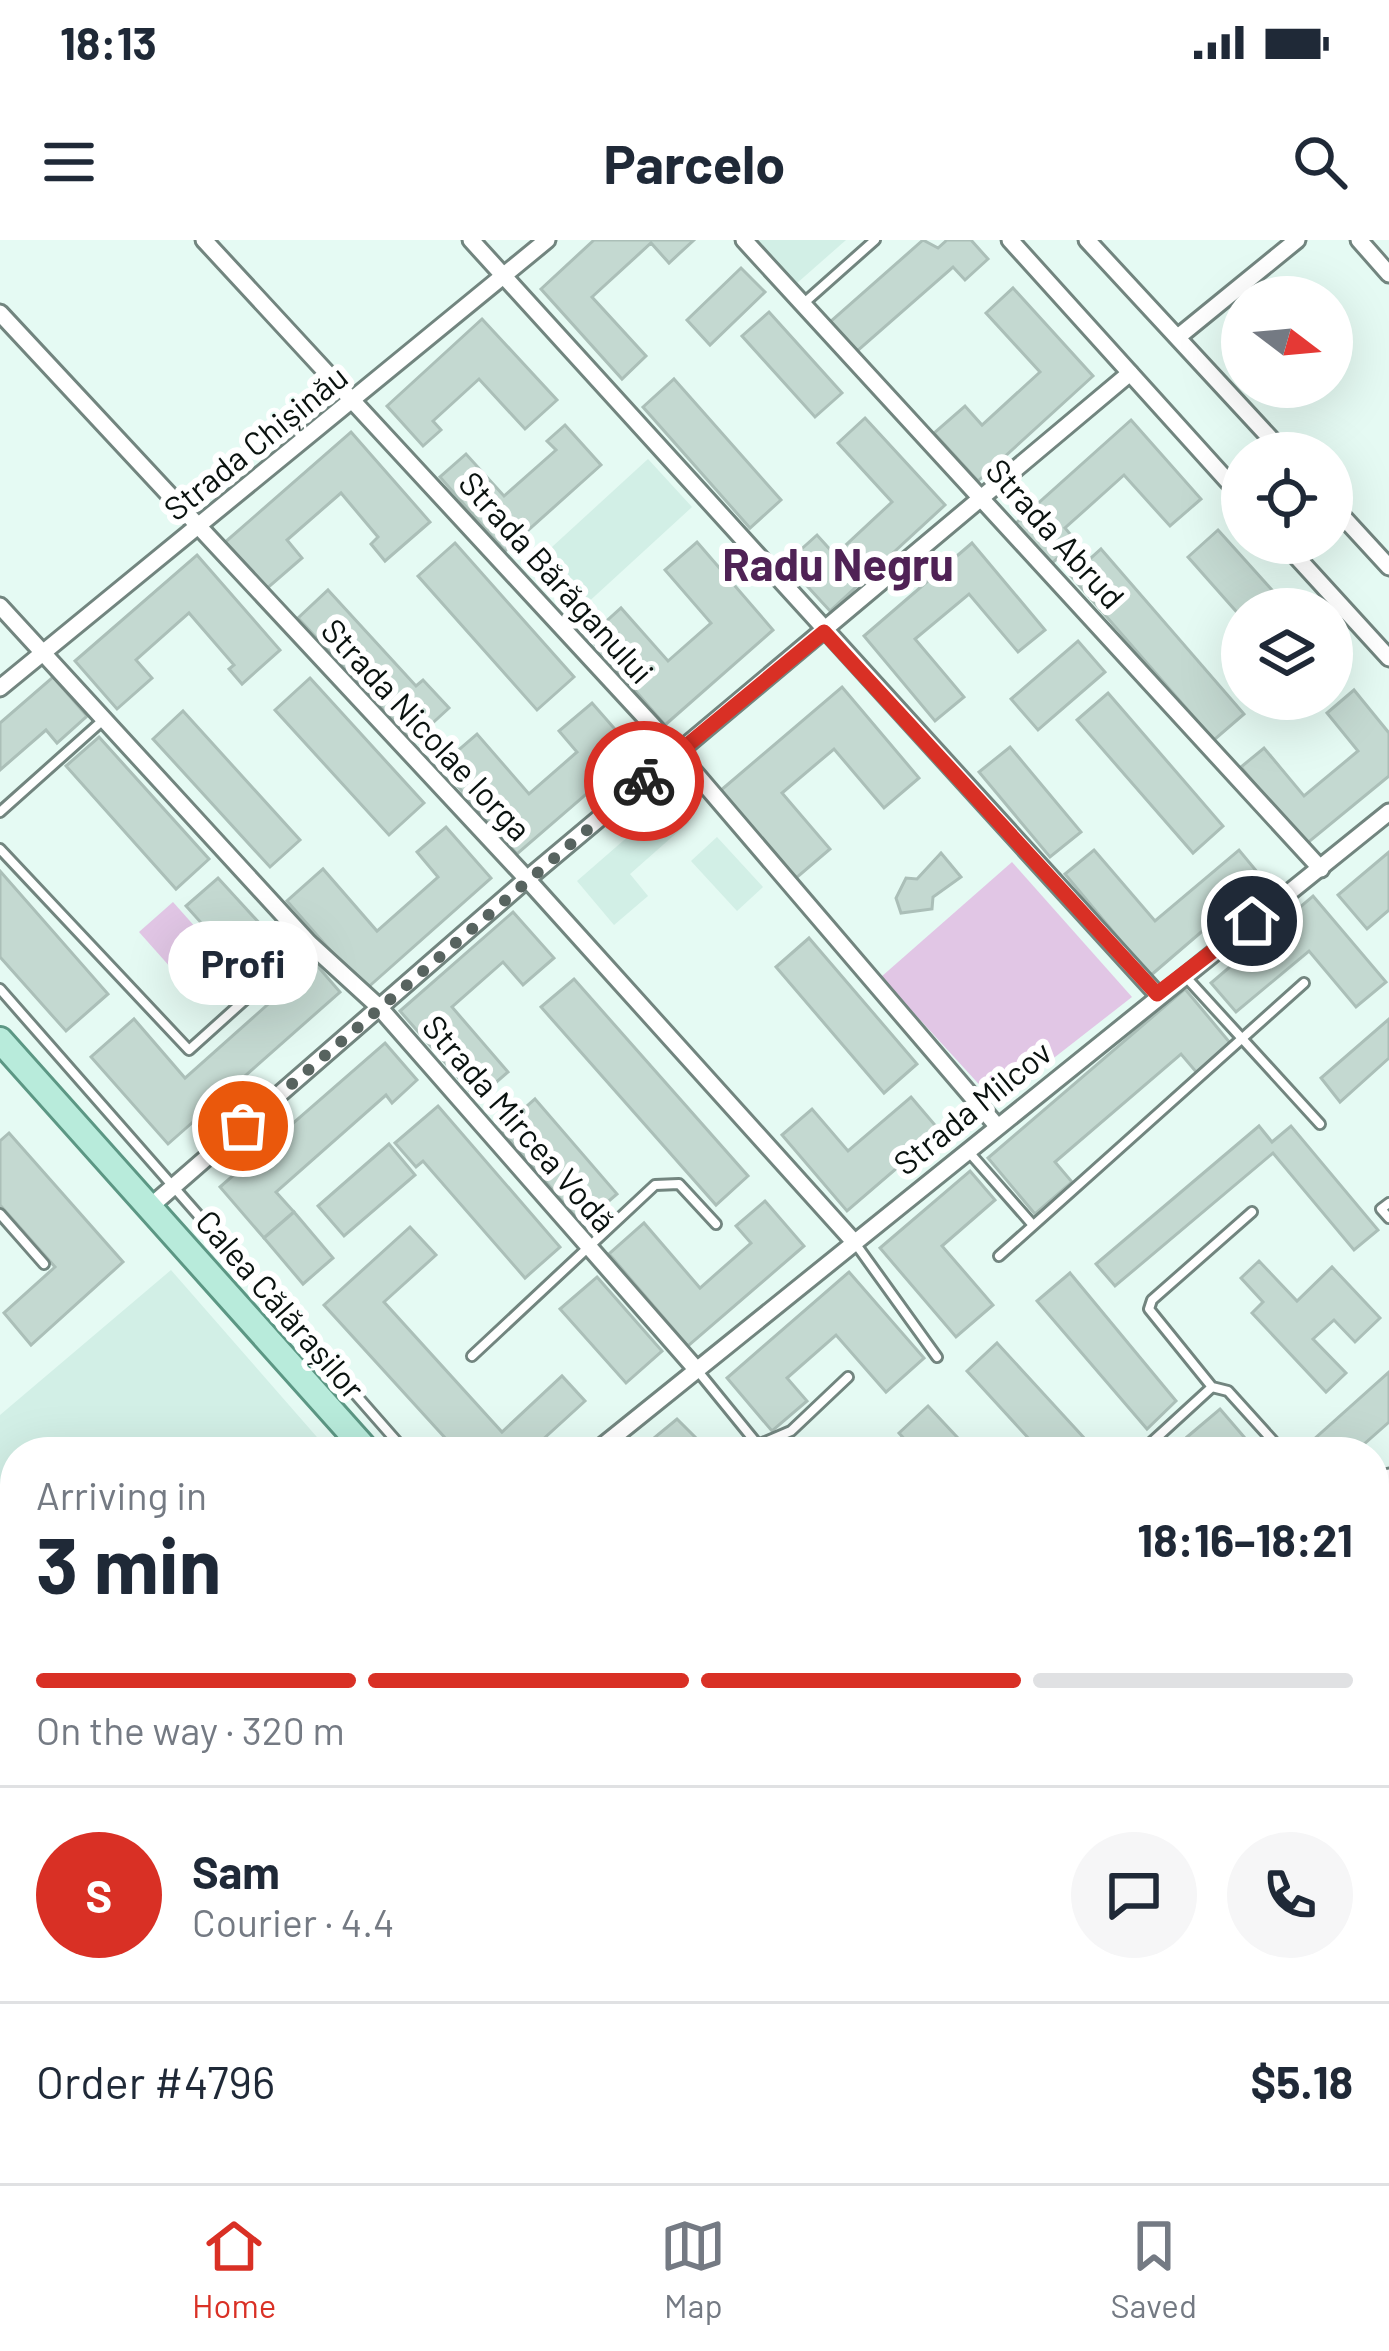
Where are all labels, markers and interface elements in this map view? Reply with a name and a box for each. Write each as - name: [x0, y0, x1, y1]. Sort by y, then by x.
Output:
- text: 18:13: [60, 15, 157, 69]
- icon: menu: [36, 129, 102, 195]
- icon: search: [1287, 129, 1353, 195]
- text: Parcelo: [604, 130, 785, 195]
- north arrow: [1221, 276, 1353, 408]
- map controls: [1221, 276, 1353, 720]
- street label: Strada Chișinău: [155, 356, 355, 528]
- button: locate: [1221, 432, 1353, 564]
- street label: Strada Abrud: [978, 450, 1134, 616]
- street label: Strada Bărăganului: [451, 463, 663, 691]
- district label: Radu Negru: [722, 536, 954, 591]
- button: layers: [1221, 588, 1353, 720]
- street label: Strada Nicolae Iorga: [314, 610, 540, 848]
- courier: [584, 721, 704, 841]
- icon: bike: [611, 748, 677, 814]
- pin: [1201, 870, 1303, 972]
- icon: home: [1219, 888, 1285, 954]
- callout: Profi: [168, 922, 318, 1006]
- text: Profi: [201, 939, 285, 986]
- street label: Strada Mircea Vodă: [415, 1006, 625, 1240]
- street label: Strada Milcov: [885, 1031, 1059, 1183]
- pin: [192, 1075, 294, 1177]
- icon: bag: [210, 1093, 276, 1159]
- street label: Calea Călărașilor: [188, 1201, 374, 1407]
- text: Arriving in: [36, 1471, 207, 1518]
- text: 18:16–18:21: [1137, 1512, 1353, 1566]
- text: 3 min: [36, 1516, 221, 1610]
- text: On the way · 320 m: [36, 1706, 345, 1753]
- button: chat: [1071, 1832, 1197, 1958]
- button: phone: [1227, 1832, 1353, 1958]
- text: Sam: [192, 1844, 280, 1898]
- text: S: [86, 1868, 112, 1922]
- text: Courier · 4.4: [192, 1898, 395, 1945]
- text: Order #4796: [36, 2054, 275, 2108]
- text: $5.18: [1251, 2054, 1353, 2108]
- tab: Home: [192, 2213, 276, 2325]
- tab: Map: [660, 2213, 726, 2325]
- tab: Saved: [1110, 2213, 1197, 2325]

